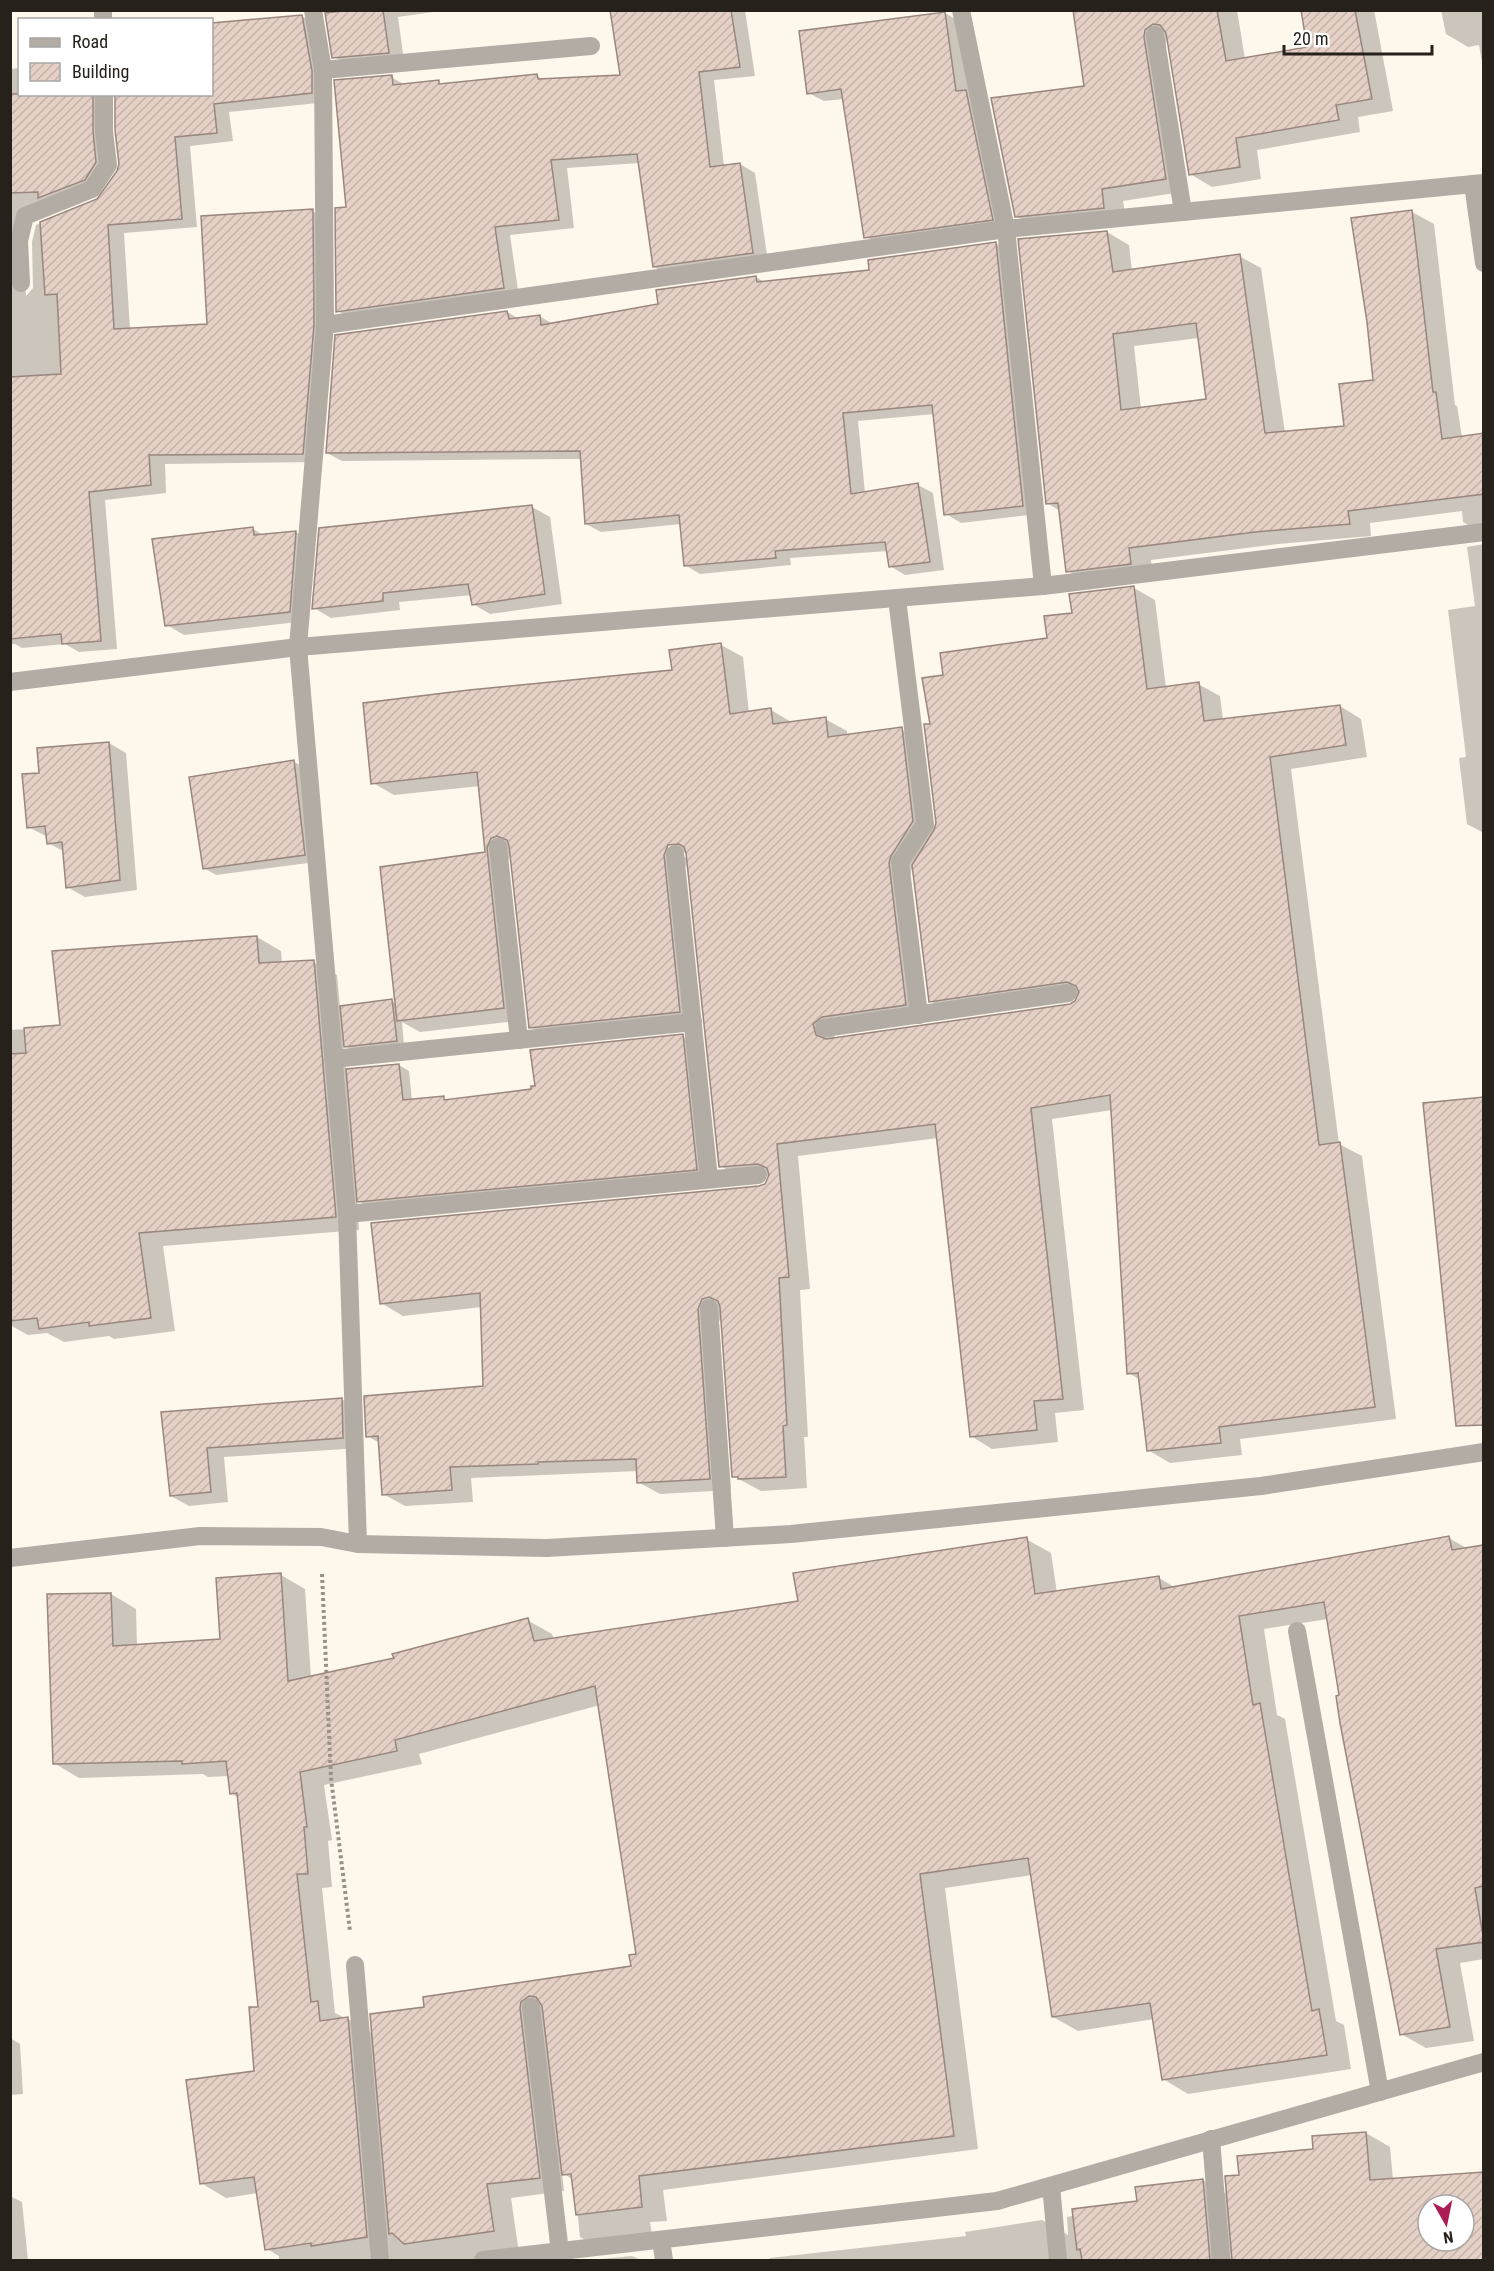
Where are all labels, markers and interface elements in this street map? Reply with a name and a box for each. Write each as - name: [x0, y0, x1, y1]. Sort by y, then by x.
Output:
- legend: [18, 18, 213, 96]
- scale bar: [1284, 18, 1432, 56]
- text: 20 m: [1293, 28, 1328, 49]
- text: Road: [72, 31, 108, 52]
- text: Building: [72, 61, 129, 82]
- north arrow: [1416, 2193, 1476, 2253]
- text: N: [1442, 2227, 1455, 2247]

